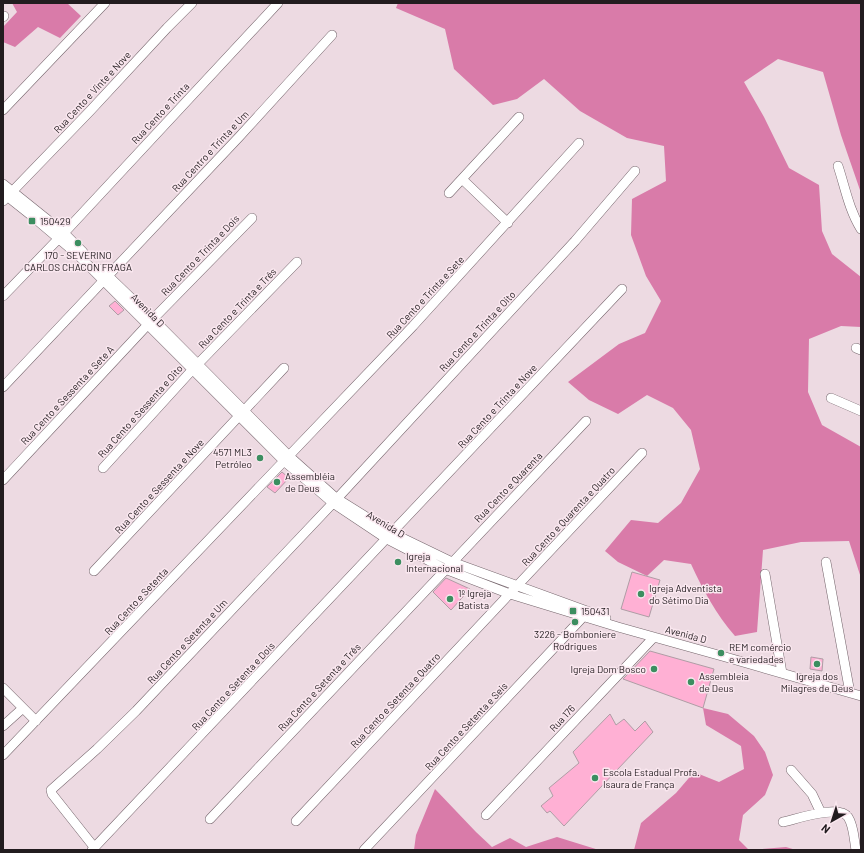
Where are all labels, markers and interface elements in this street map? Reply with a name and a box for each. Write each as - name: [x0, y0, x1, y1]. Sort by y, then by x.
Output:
- street label: Rua Cento e Vinte e Nove: [51, 49, 133, 135]
- street label: Rua Cento e Trinta: [129, 80, 191, 146]
- street label: Rua Centro e Trinta e Um: [169, 108, 251, 194]
- street label: Rua Cento e Trinta e Dois: [158, 212, 242, 298]
- place label: 150429: [40, 215, 70, 227]
- marker: 150429: [27, 216, 37, 226]
- marker: 170 - SEVERINO CARLOS CHACON FRAGA: [73, 238, 83, 248]
- place label: 170 - SEVERINO CARLOS CHACON FRAGA: [24, 249, 132, 273]
- street label: Rua Cento e Trinta e Sete: [384, 253, 466, 341]
- street label: Rua Cento e Trinta e Três: [195, 265, 279, 351]
- street label: Rua Cento e Trinta e Oito: [436, 288, 518, 374]
- street label: Avenida D: [129, 291, 167, 329]
- street label: Rua Cento e Sessenta e Sete A: [18, 343, 116, 447]
- street label: Rua Cento e Sessenta e Oito: [95, 362, 185, 460]
- street label: Rua Cento e Trinta e Nove: [455, 362, 539, 450]
- street label: Rua Cento e Sessenta e Nove: [112, 436, 206, 536]
- place label: 4571 ML3 Petróleo: [213, 446, 252, 470]
- street label: Rua Cento e Quarenta: [471, 449, 545, 525]
- marker: 4571 ML3 Petróleo: [255, 453, 265, 463]
- street label: Rua Cento e Quarenta e Quatro: [519, 464, 617, 568]
- place label: Assembléia de Deus: [285, 470, 335, 494]
- marker: Assembléia de Deus: [272, 477, 282, 487]
- street label: Avenida D: [365, 508, 407, 540]
- place label: Igreja Internacional: [406, 550, 463, 574]
- marker: Igreja Internacional: [393, 557, 403, 567]
- street label: Rua Cento e Setenta: [102, 565, 170, 637]
- place label: Igreja Adventista do Sétimo Dia: [649, 582, 722, 606]
- place label: 1º Igreja Batista: [458, 587, 491, 611]
- marker: Igreja Adventista do Sétimo Dia: [636, 589, 646, 599]
- marker: 1º Igreja Batista: [445, 594, 455, 604]
- street label: Rua Cento e Setenta e Um: [144, 596, 230, 686]
- place label: 150431: [581, 605, 609, 617]
- marker: 150431: [568, 606, 578, 616]
- marker: 3226 - Bomboniere Rodrigues: [570, 617, 580, 627]
- street label: Avenida D: [664, 623, 708, 645]
- place label: 3226 - Bomboniere Rodrigues: [534, 628, 616, 652]
- street label: Rua Cento e Setenta e Dois: [189, 639, 277, 733]
- street label: Rua Cento e Setenta e Três: [275, 640, 363, 733]
- place label: REM comércio e variedades: [729, 641, 791, 665]
- marker: REM comércio e variedades: [716, 648, 726, 658]
- street label: Rua Cento e Setenta e Quatro: [348, 650, 442, 750]
- marker: Igreja dos Milagres de Deus: [812, 659, 822, 669]
- place label: Igreja Dom Bosco: [571, 663, 646, 675]
- marker: Igreja Dom Bosco: [649, 664, 659, 674]
- place label: Assembleia de Deus: [699, 670, 749, 694]
- place label: Igreja dos Milagres de Deus: [781, 670, 853, 694]
- marker: Assembleia de Deus: [686, 677, 696, 687]
- street label: Rua Cento e Setenta e Seis: [422, 680, 510, 772]
- street label: Rua 176: [547, 702, 577, 734]
- place label: Escola Estadual Profa. Isaura de França: [603, 766, 700, 790]
- marker: Escola Estadual Profa. Isaura de França: [590, 773, 600, 783]
- north arrow: [812, 801, 852, 841]
- text: N: [818, 822, 832, 837]

